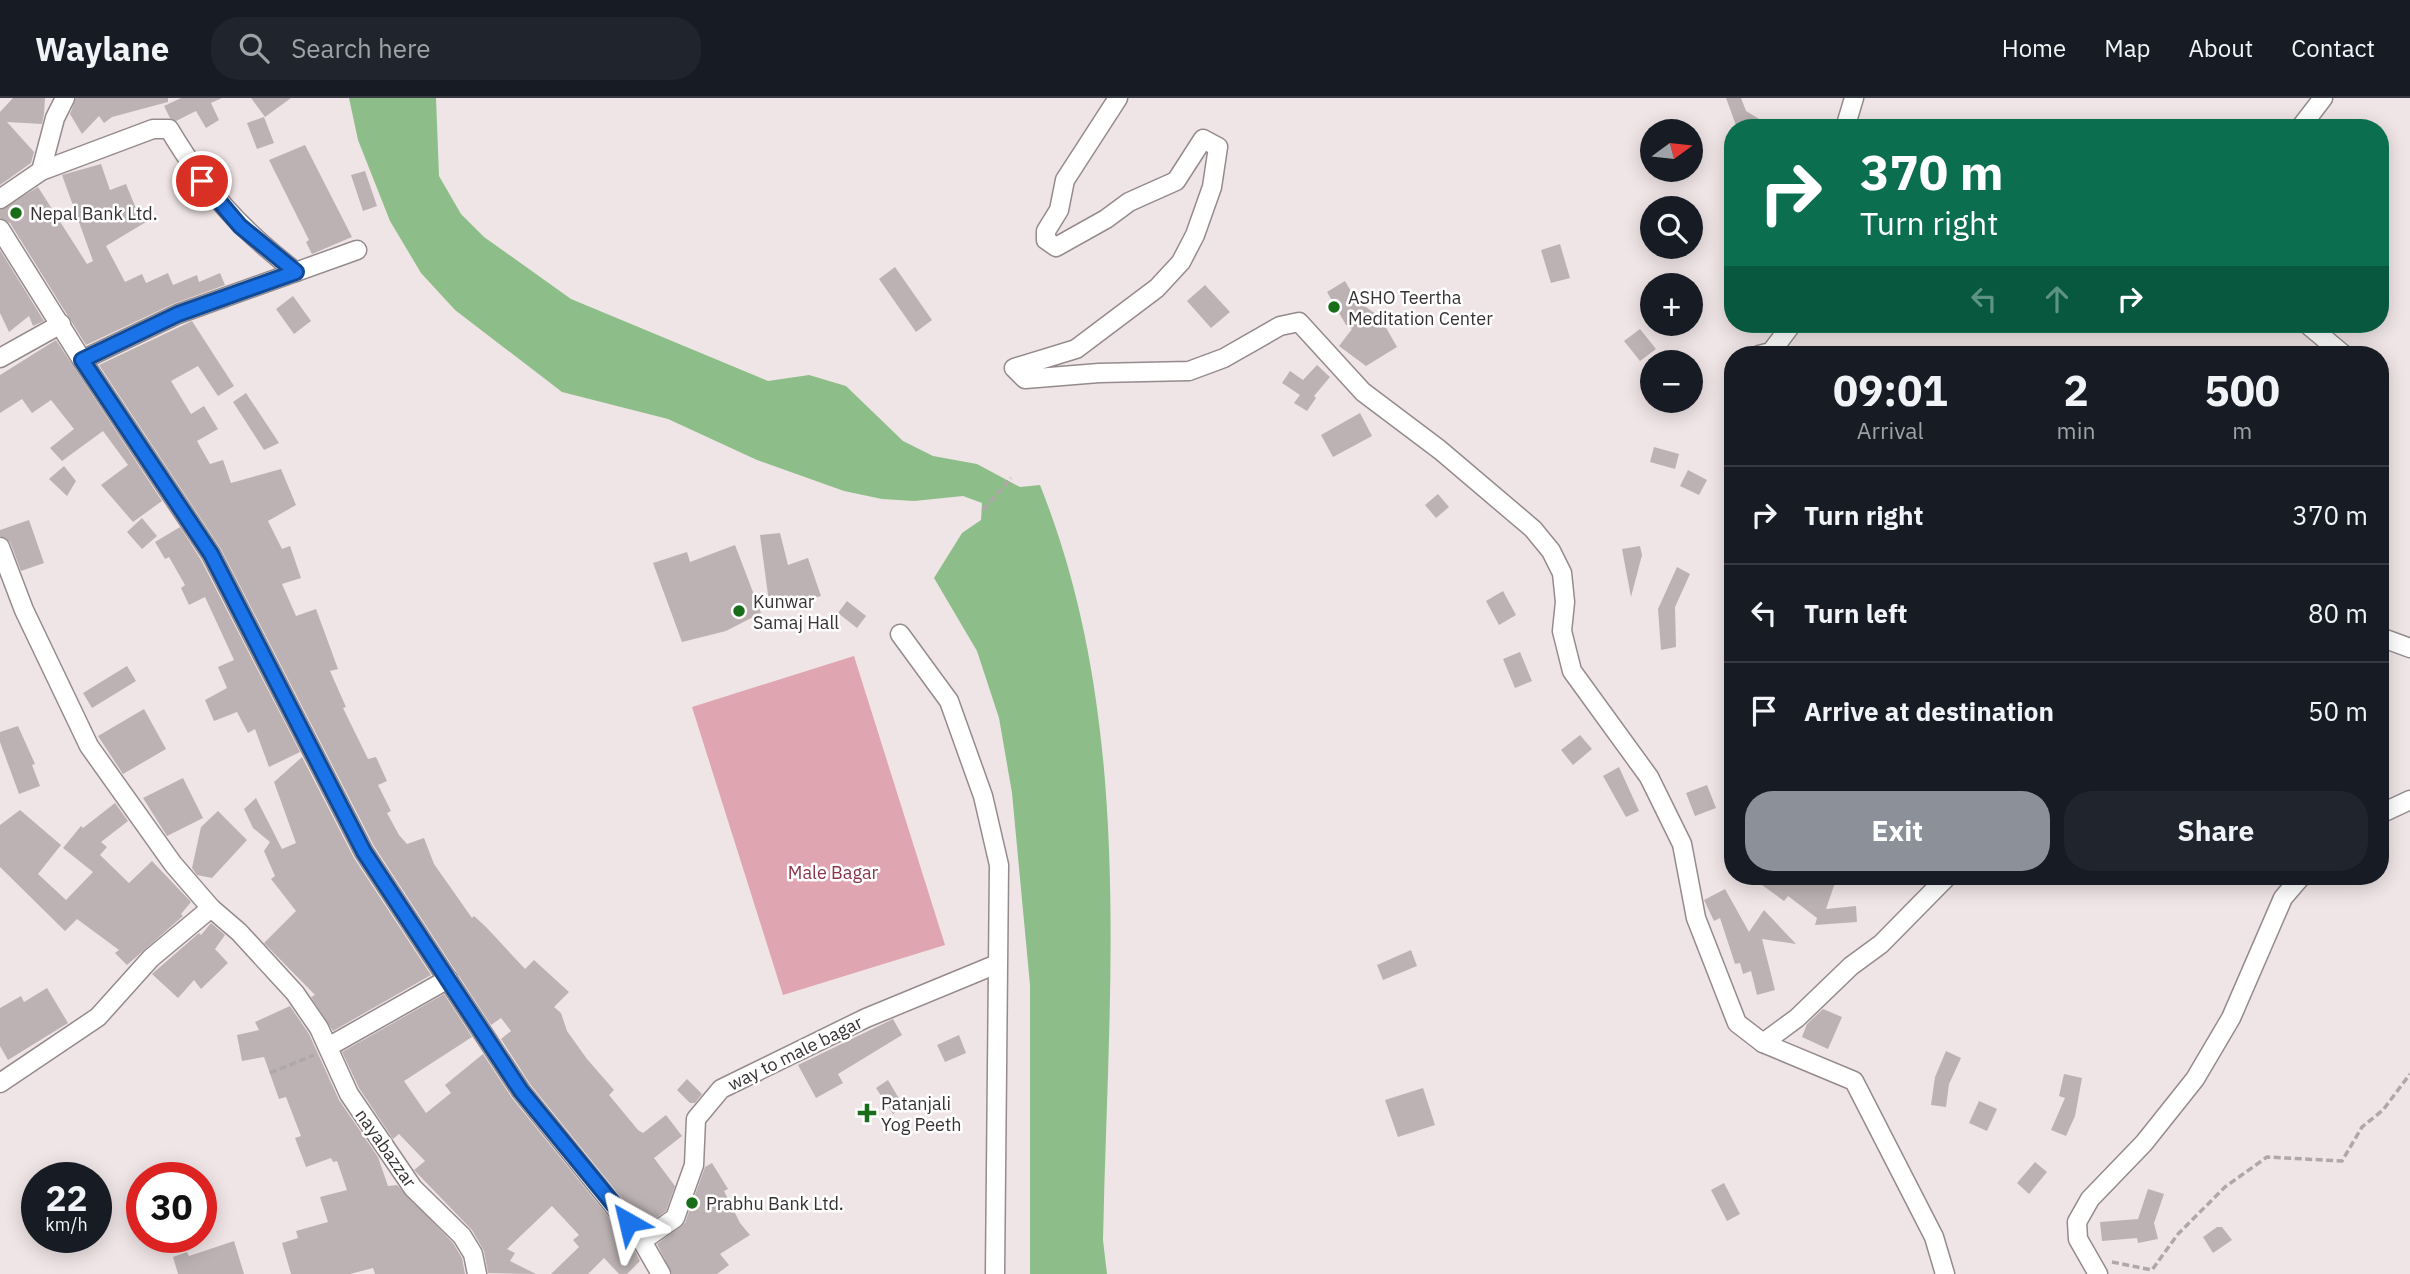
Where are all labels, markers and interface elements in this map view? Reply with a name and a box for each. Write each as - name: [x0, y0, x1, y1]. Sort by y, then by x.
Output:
- search box: [211, 17, 701, 80]
- text: Waylane: [35, 27, 169, 70]
- icon: search: [235, 29, 273, 67]
- text: Search here: [291, 31, 431, 65]
- text: Home: [2002, 32, 2066, 64]
- text: Map: [2104, 32, 2150, 64]
- text: About: [2188, 32, 2253, 64]
- text: Contact: [2291, 32, 2375, 64]
- north arrow: [1640, 119, 1703, 182]
- map controls: [1640, 119, 1703, 413]
- text: 370 m: [1860, 140, 2004, 203]
- icon: right: [1745, 147, 1836, 238]
- pin: [172, 151, 232, 211]
- icon: arrive: [183, 162, 221, 200]
- button: search: [1640, 196, 1703, 259]
- place label: Nepal Bank Ltd.: [30, 202, 158, 225]
- text: Turn right: [1860, 202, 1998, 244]
- marker: Nepal Bank Ltd.: [8, 205, 24, 221]
- button: +: [1640, 273, 1703, 336]
- icon: left: [1965, 280, 2003, 318]
- icon: ahead: [2038, 280, 2076, 318]
- icon: right: [2111, 280, 2149, 318]
- place label: ASHO Teertha Meditation Center: [1348, 286, 1493, 330]
- marker: ASHO Teertha Meditation Center: [1326, 299, 1342, 315]
- button: −: [1640, 350, 1703, 413]
- text: 09:01: [1833, 363, 1948, 418]
- text: 2: [2063, 363, 2089, 418]
- text: 500: [2204, 363, 2280, 418]
- text: Arrival: [1857, 415, 1924, 445]
- text: min: [2057, 415, 2095, 445]
- text: m: [2232, 415, 2252, 445]
- icon: right: [1745, 496, 1783, 534]
- text: Turn right: [1804, 498, 1923, 532]
- text: 370 m: [2292, 498, 2368, 532]
- place label: Kunwar Samaj Hall: [753, 590, 839, 634]
- icon: left: [1745, 594, 1783, 632]
- text: Turn left: [1804, 596, 1907, 630]
- text: 80 m: [2308, 596, 2368, 630]
- marker: Kunwar Samaj Hall: [731, 603, 747, 619]
- icon: arrive: [1745, 692, 1783, 730]
- text: Arrive at destination: [1804, 694, 2054, 728]
- text: 50 m: [2308, 694, 2368, 728]
- button: Exit: [1745, 791, 2050, 871]
- button: Share: [2064, 791, 2368, 871]
- park label: Male Bagar: [788, 861, 879, 884]
- street label: way to male bagar: [724, 1010, 866, 1096]
- place label: Patanjali Yog Peeth: [881, 1092, 961, 1136]
- street label: nayabazzar: [350, 1104, 422, 1192]
- marker: Patanjali Yog Peeth: [859, 1105, 875, 1121]
- speed limit sign: 30: [126, 1162, 217, 1253]
- text: 22: [45, 1175, 88, 1221]
- position arrow: [591, 1185, 665, 1259]
- place label: Prabhu Bank Ltd.: [706, 1192, 844, 1215]
- marker: Prabhu Bank Ltd.: [684, 1195, 700, 1211]
- text: km/h: [45, 1213, 88, 1236]

